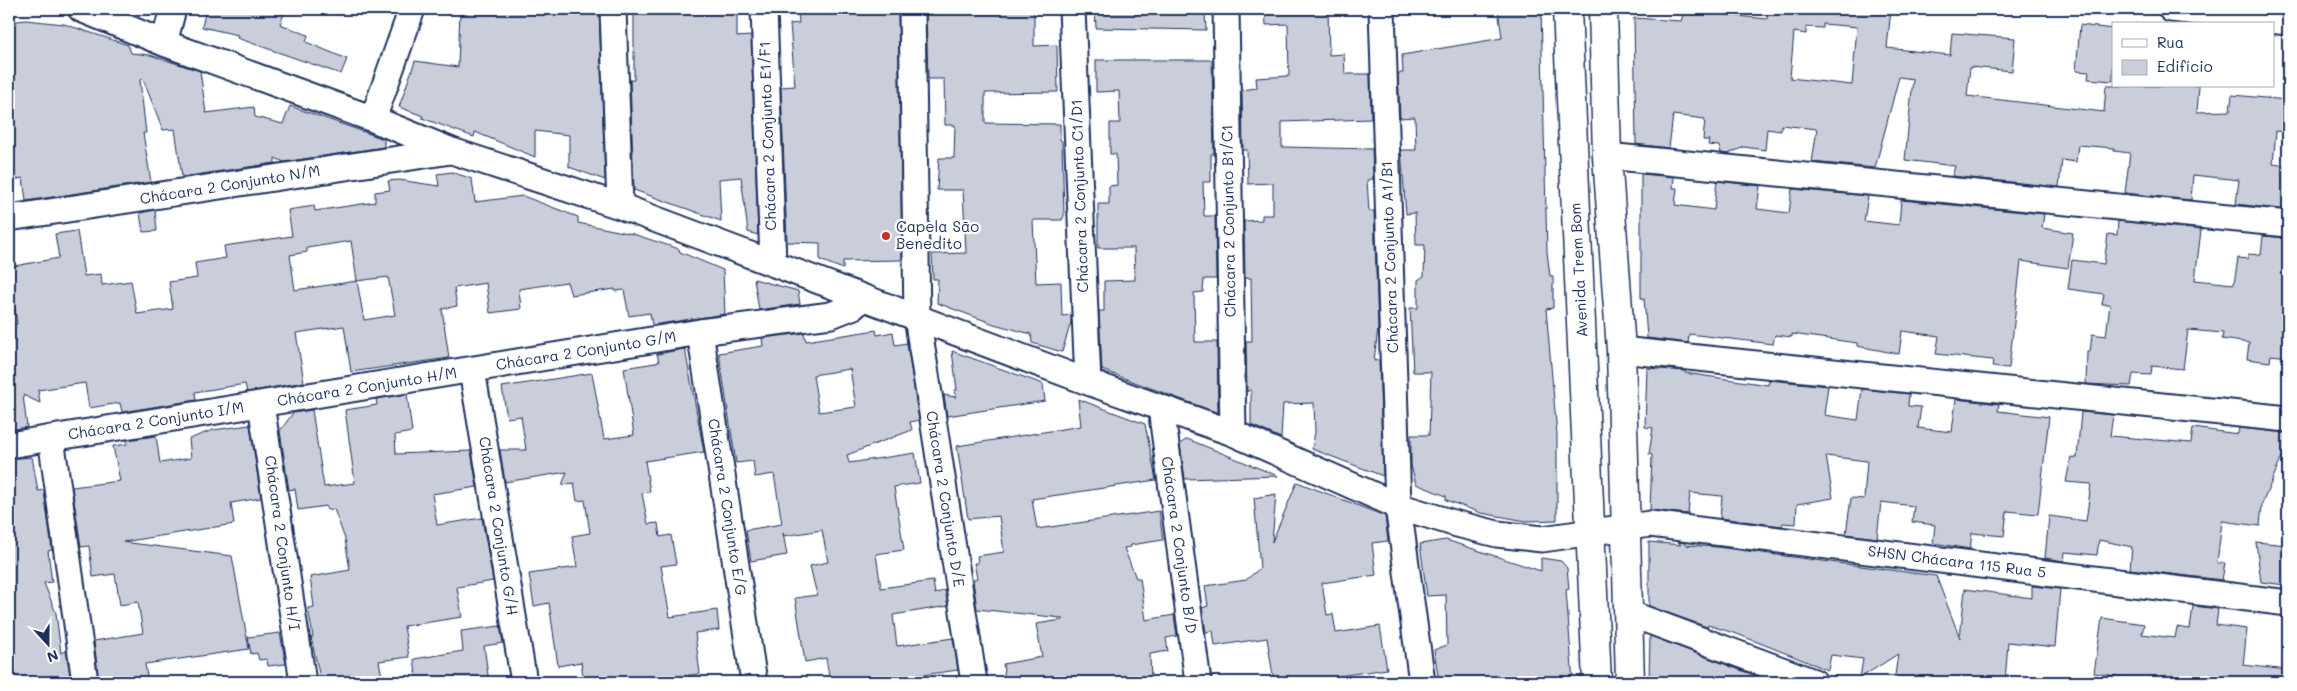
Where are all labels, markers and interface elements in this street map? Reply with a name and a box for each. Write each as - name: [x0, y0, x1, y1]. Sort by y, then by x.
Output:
- legend: [2112, 22, 2274, 88]
- text: Rua: [2157, 32, 2184, 52]
- street label: Chácara 2 Conjunto E1/F1: [754, 41, 780, 231]
- text: Edifício: [2157, 56, 2213, 76]
- street label: Chácara 2 Conjunto C1/D1: [1066, 99, 1092, 293]
- street label: Chácara 2 Conjunto B1/C1: [1216, 125, 1240, 317]
- street label: Chácara 2 Conjunto N/M: [138, 160, 321, 208]
- street label: Chácara 2 Conjunto A1/B1: [1376, 161, 1402, 353]
- street label: Avenida Trem Bom: [1564, 202, 1592, 338]
- place label: Capela São Benedito: [896, 216, 979, 253]
- marker: Capela São Benedito: [880, 230, 892, 242]
- street label: Chácara 2 Conjunto G/M: [494, 326, 677, 374]
- street label: Chácara 2 Conjunto H/M: [275, 362, 458, 410]
- street label: Chácara 2 Conjunto I/M: [67, 396, 245, 444]
- street label: Chácara 2 Conjunto D/E: [922, 409, 970, 589]
- street label: Chácara 2 Conjunto E/G: [704, 417, 752, 597]
- street label: Chácara 2 Conjunto G/H: [475, 435, 523, 617]
- street label: Chácara 2 Conjunto H/I: [261, 454, 305, 632]
- street label: Chácara 2 Conjunto B/D: [1158, 455, 1202, 635]
- street label: SHSN Chácara 115 Rua 5: [1867, 540, 2047, 582]
- north arrow: [22, 618, 72, 668]
- text: N: [44, 646, 61, 667]

